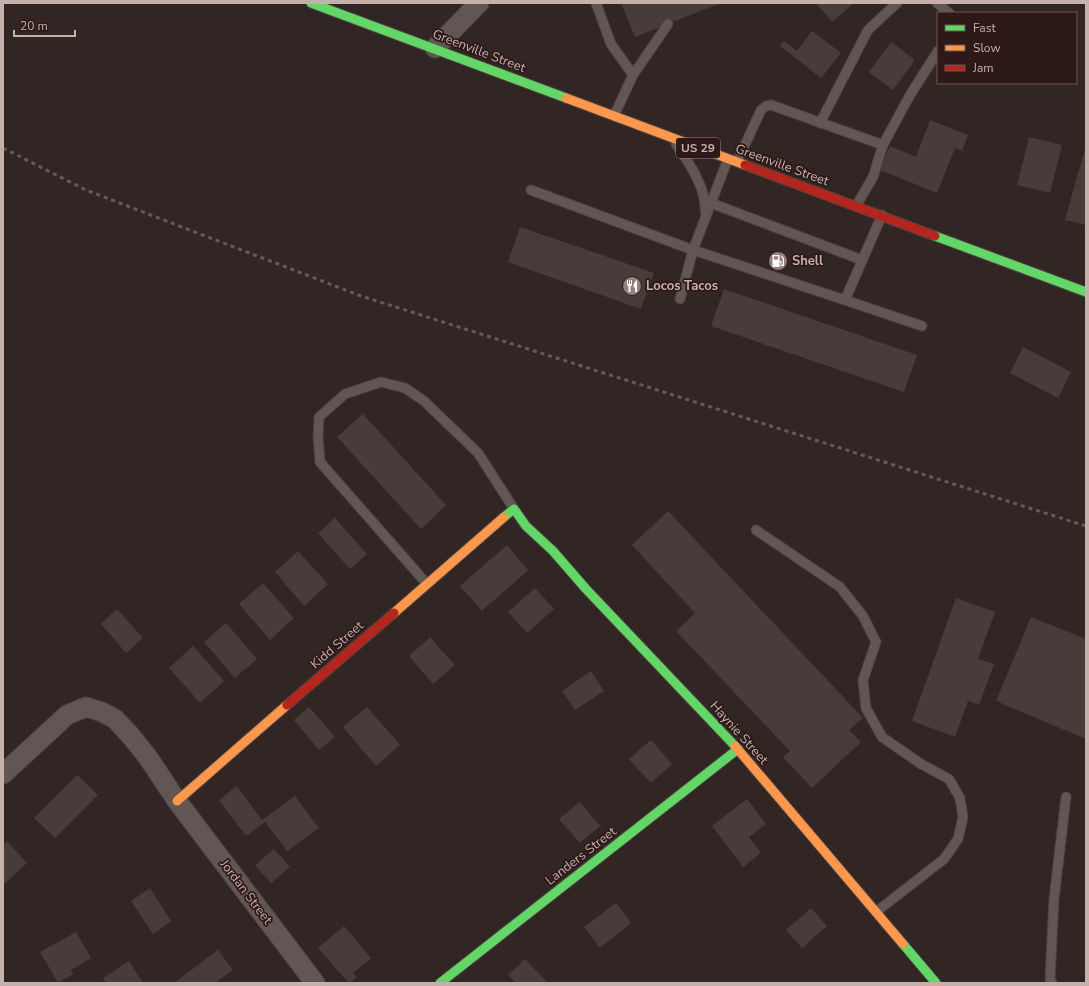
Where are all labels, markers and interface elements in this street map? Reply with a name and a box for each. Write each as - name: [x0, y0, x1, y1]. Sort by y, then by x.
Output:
- scale bar: [14, 12, 75, 38]
- legend: [937, 12, 1077, 84]
- text: 20 m: [20, 18, 48, 34]
- text: Fast: [973, 20, 996, 36]
- street label: Greenville Street: [430, 25, 528, 77]
- text: Slow: [973, 40, 1001, 56]
- text: Jam: [972, 60, 994, 76]
- road number: US 29: [676, 138, 720, 158]
- street label: Greenville Street: [733, 140, 832, 190]
- fuel station icon: Shell: [767, 250, 789, 272]
- place label: Shell: [792, 252, 824, 270]
- restaurant icon: Locos Tacos: [621, 275, 643, 297]
- place label: Locos Tacos: [646, 277, 718, 295]
- street label: Kidd Street: [307, 617, 368, 673]
- street label: Haynie Street: [706, 697, 773, 769]
- street label: Landers Street: [542, 822, 621, 889]
- street label: Jordan Street: [215, 855, 277, 928]

